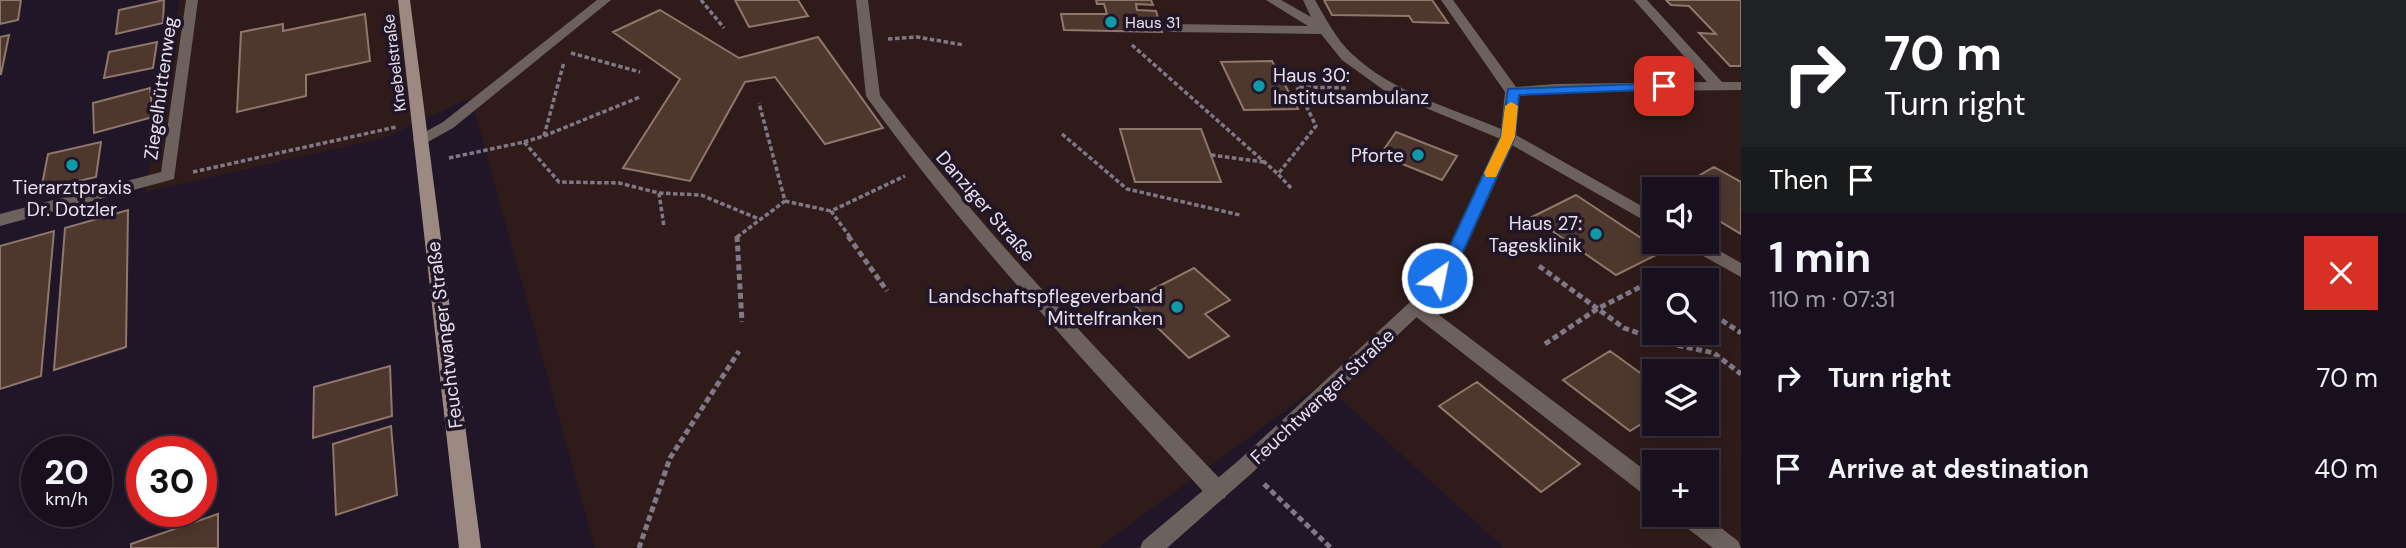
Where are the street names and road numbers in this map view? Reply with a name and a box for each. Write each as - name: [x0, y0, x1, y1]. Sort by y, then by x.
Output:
- street label: Knebelstraße: [378, 13, 411, 113]
- street label: Ziegelhüttenweg: [138, 14, 183, 161]
- street label: Danziger Straße: [930, 145, 1041, 267]
- street label: Feuchtwanger Straße: [421, 240, 468, 430]
- street label: Feuchtwanger Straße: [1245, 323, 1400, 470]

